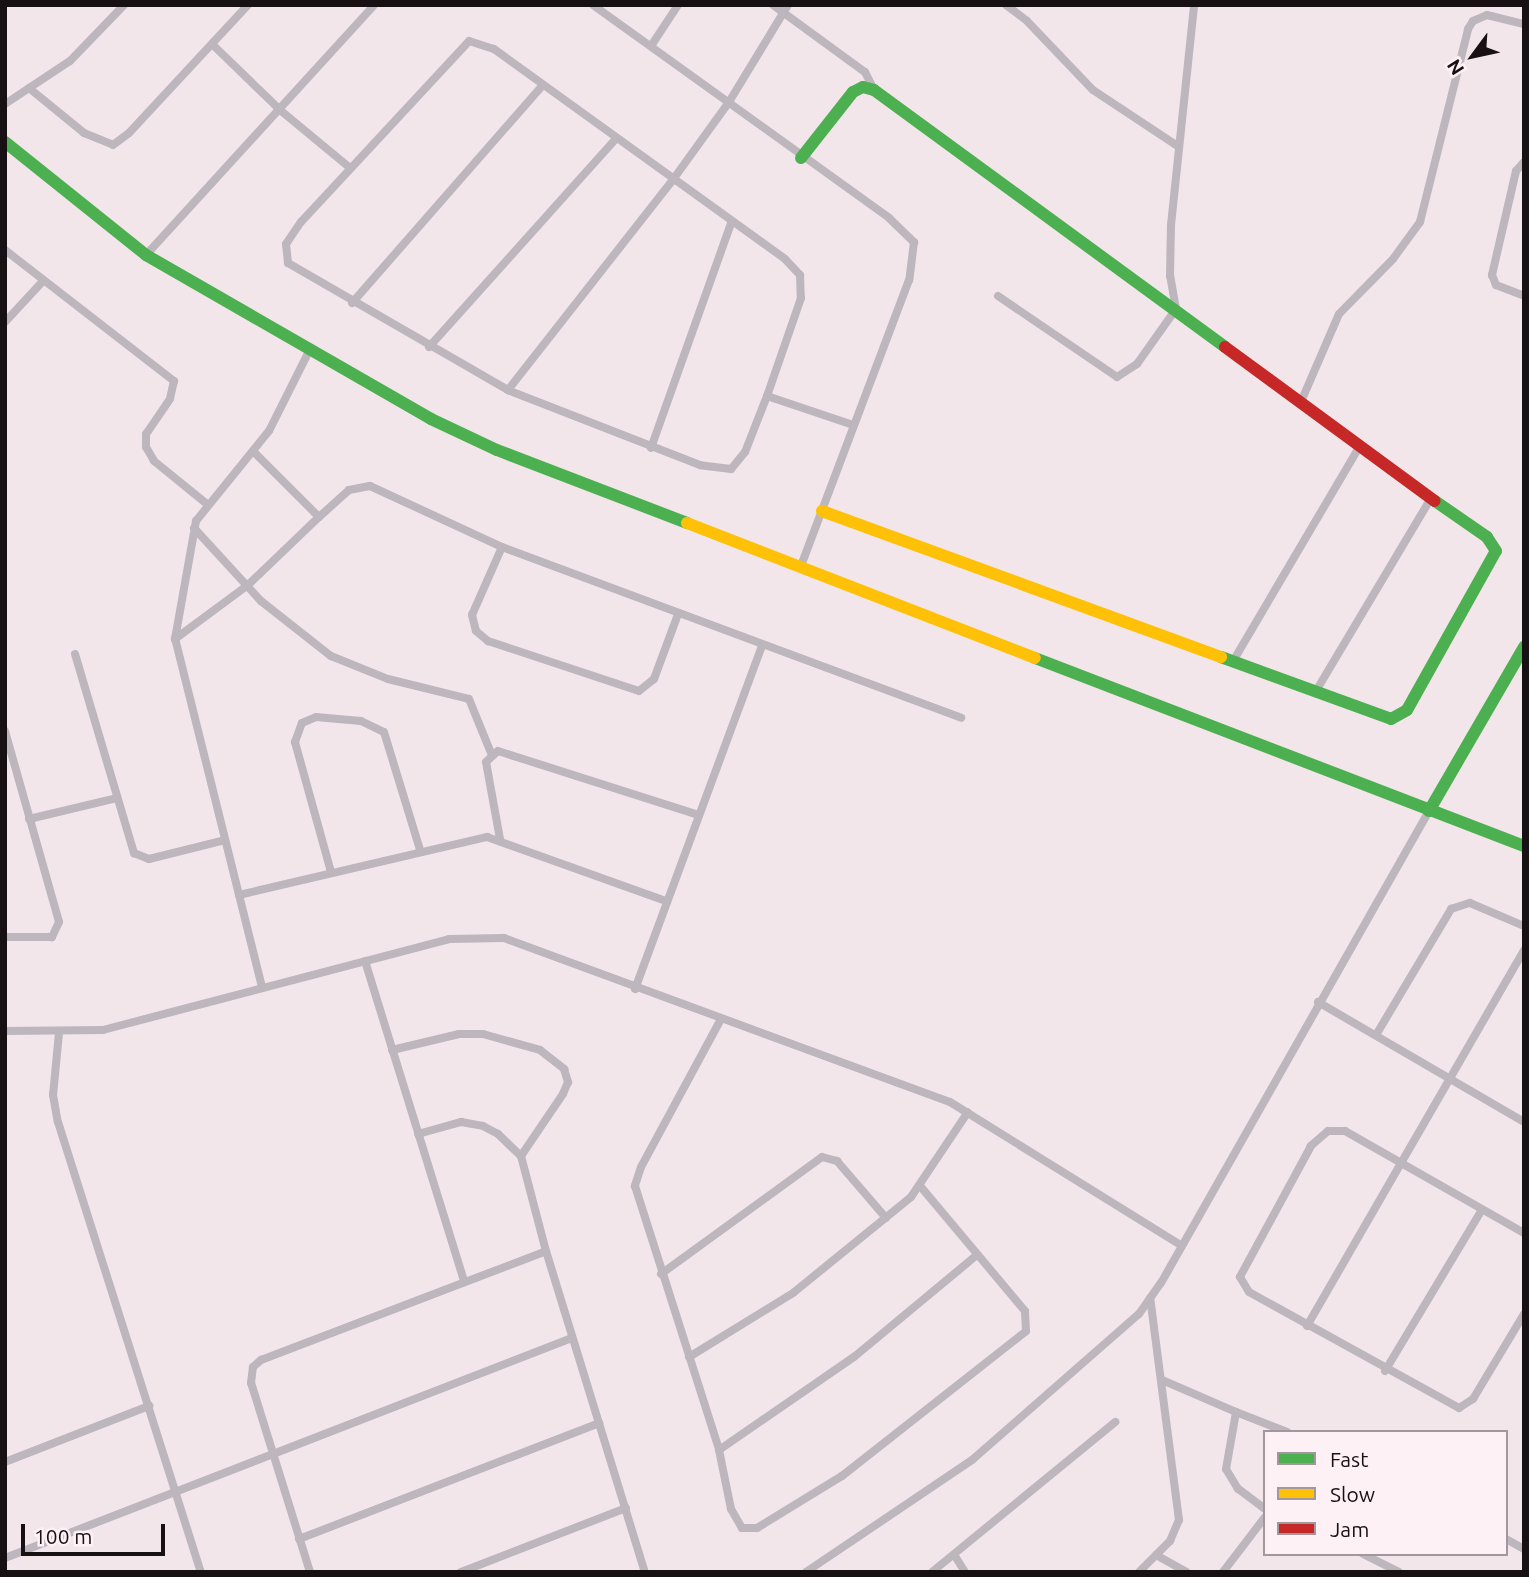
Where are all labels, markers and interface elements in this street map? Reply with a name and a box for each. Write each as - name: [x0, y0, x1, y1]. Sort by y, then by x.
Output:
- north arrow: [1438, 21, 1508, 91]
- text: N: [1442, 55, 1468, 79]
- legend: [1263, 1430, 1508, 1556]
- text: Fast: [1330, 1447, 1368, 1471]
- text: Slow: [1330, 1482, 1375, 1506]
- scale bar: [24, 1510, 168, 1554]
- text: Jam: [1330, 1517, 1369, 1541]
- text: 100 m: [34, 1524, 92, 1548]

